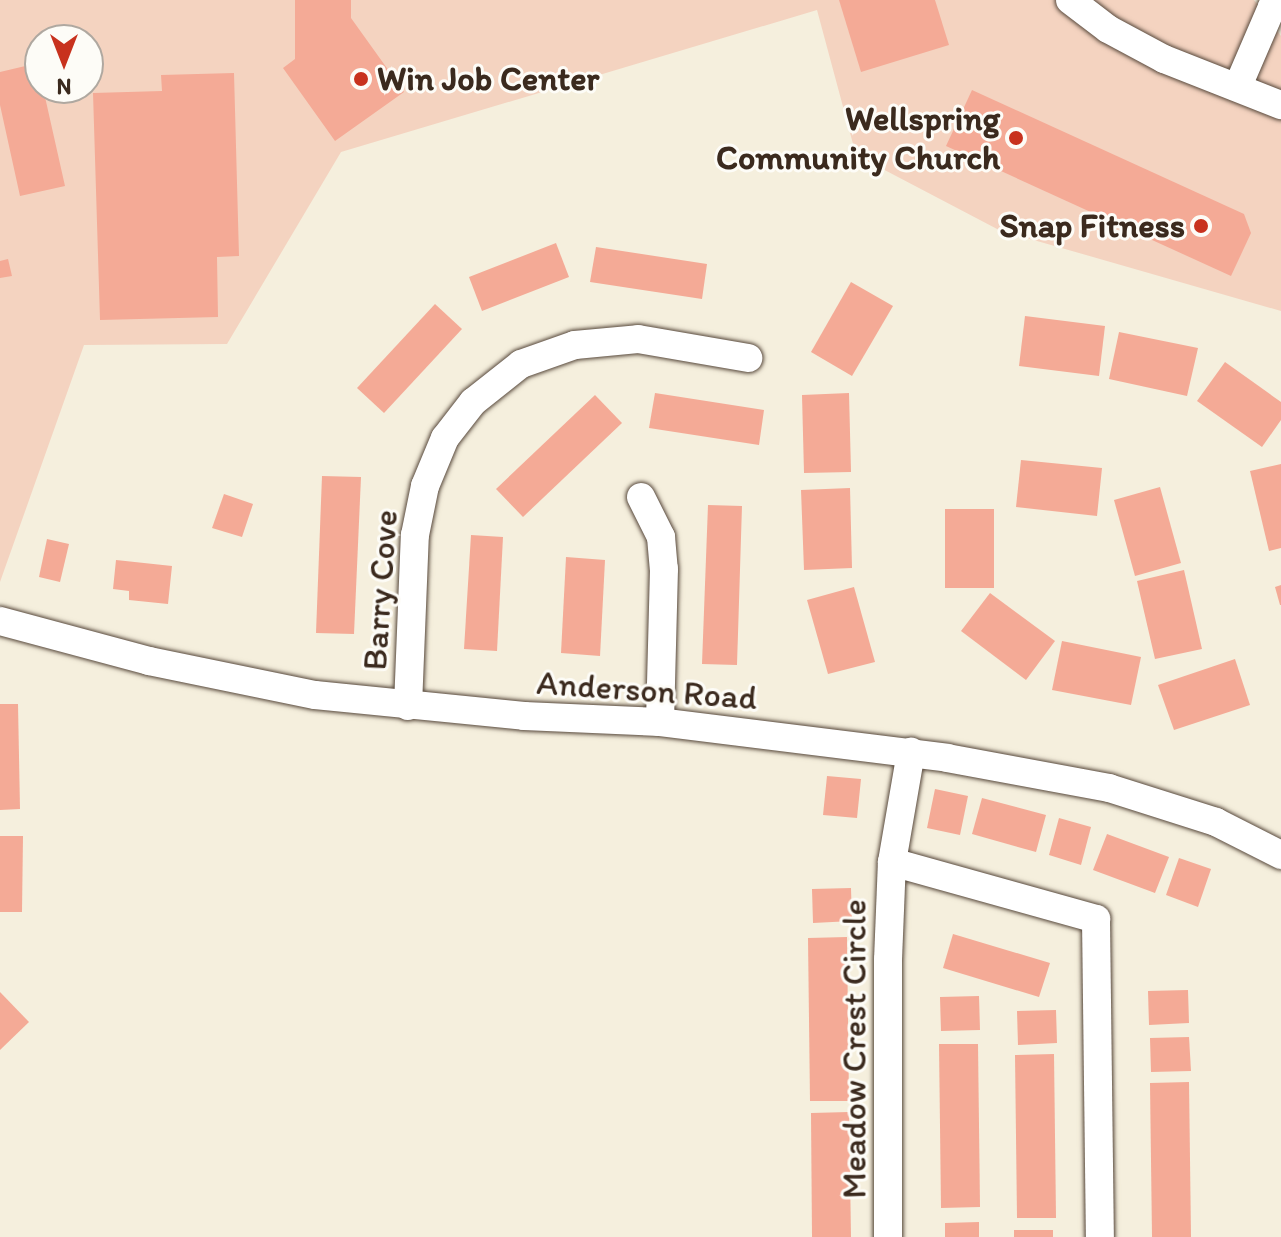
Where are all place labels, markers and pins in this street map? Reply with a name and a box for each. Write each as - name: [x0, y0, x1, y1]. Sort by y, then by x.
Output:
- place label: Win Job Center: [377, 59, 600, 99]
- marker: Win Job Center: [352, 70, 370, 88]
- place label: Wellspring Community Church: [716, 98, 1000, 178]
- marker: Wellspring Community Church: [1007, 129, 1025, 147]
- place label: Snap Fitness: [1001, 206, 1185, 246]
- marker: Snap Fitness: [1192, 217, 1210, 235]

